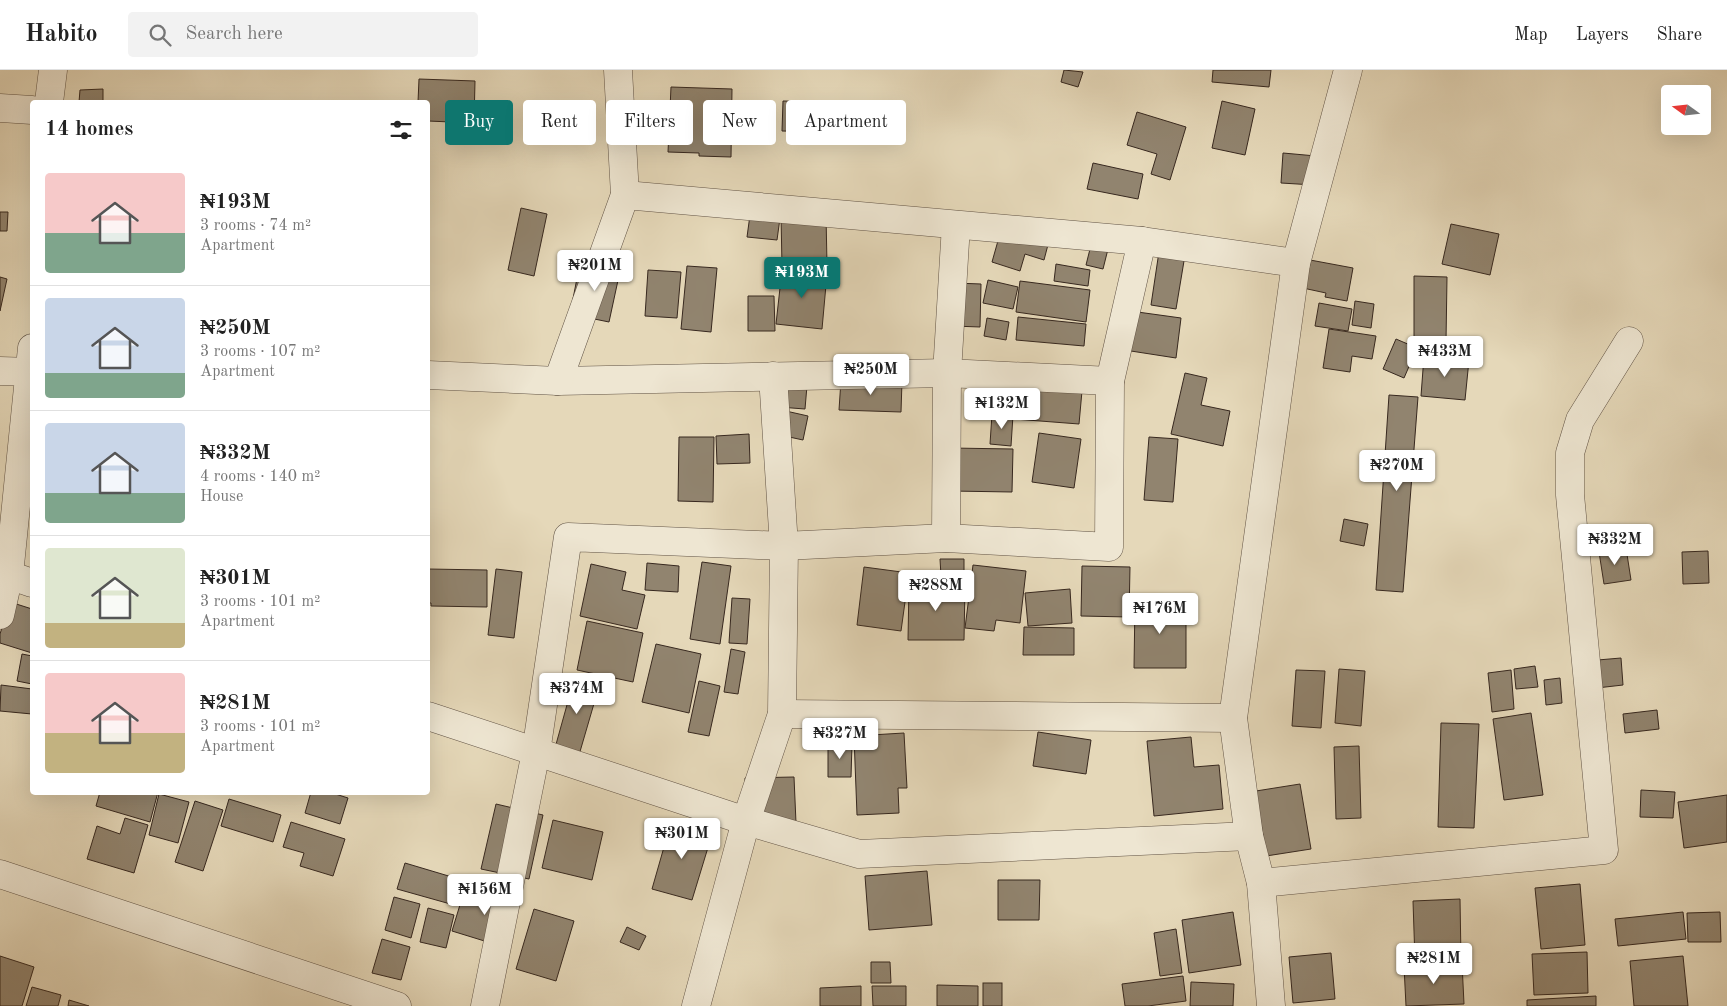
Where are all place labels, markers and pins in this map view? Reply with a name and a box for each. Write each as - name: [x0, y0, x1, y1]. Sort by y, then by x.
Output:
- pin: ₦201M: [560, 250, 630, 292]
- pin: ₦193M: [767, 256, 837, 299]
- pin: ₦433M: [1410, 336, 1480, 378]
- pin: ₦250M: [836, 354, 906, 396]
- pin: ₦132M: [967, 388, 1037, 430]
- pin: ₦270M: [1362, 450, 1432, 492]
- pin: ₦332M: [1580, 524, 1650, 566]
- pin: ₦288M: [901, 570, 971, 612]
- pin: ₦176M: [1125, 592, 1195, 635]
- pin: ₦374M: [542, 672, 612, 715]
- pin: ₦327M: [805, 718, 875, 760]
- pin: ₦301M: [647, 818, 717, 860]
- pin: ₦156M: [450, 874, 520, 916]
- pin: ₦281M: [1399, 942, 1469, 985]

